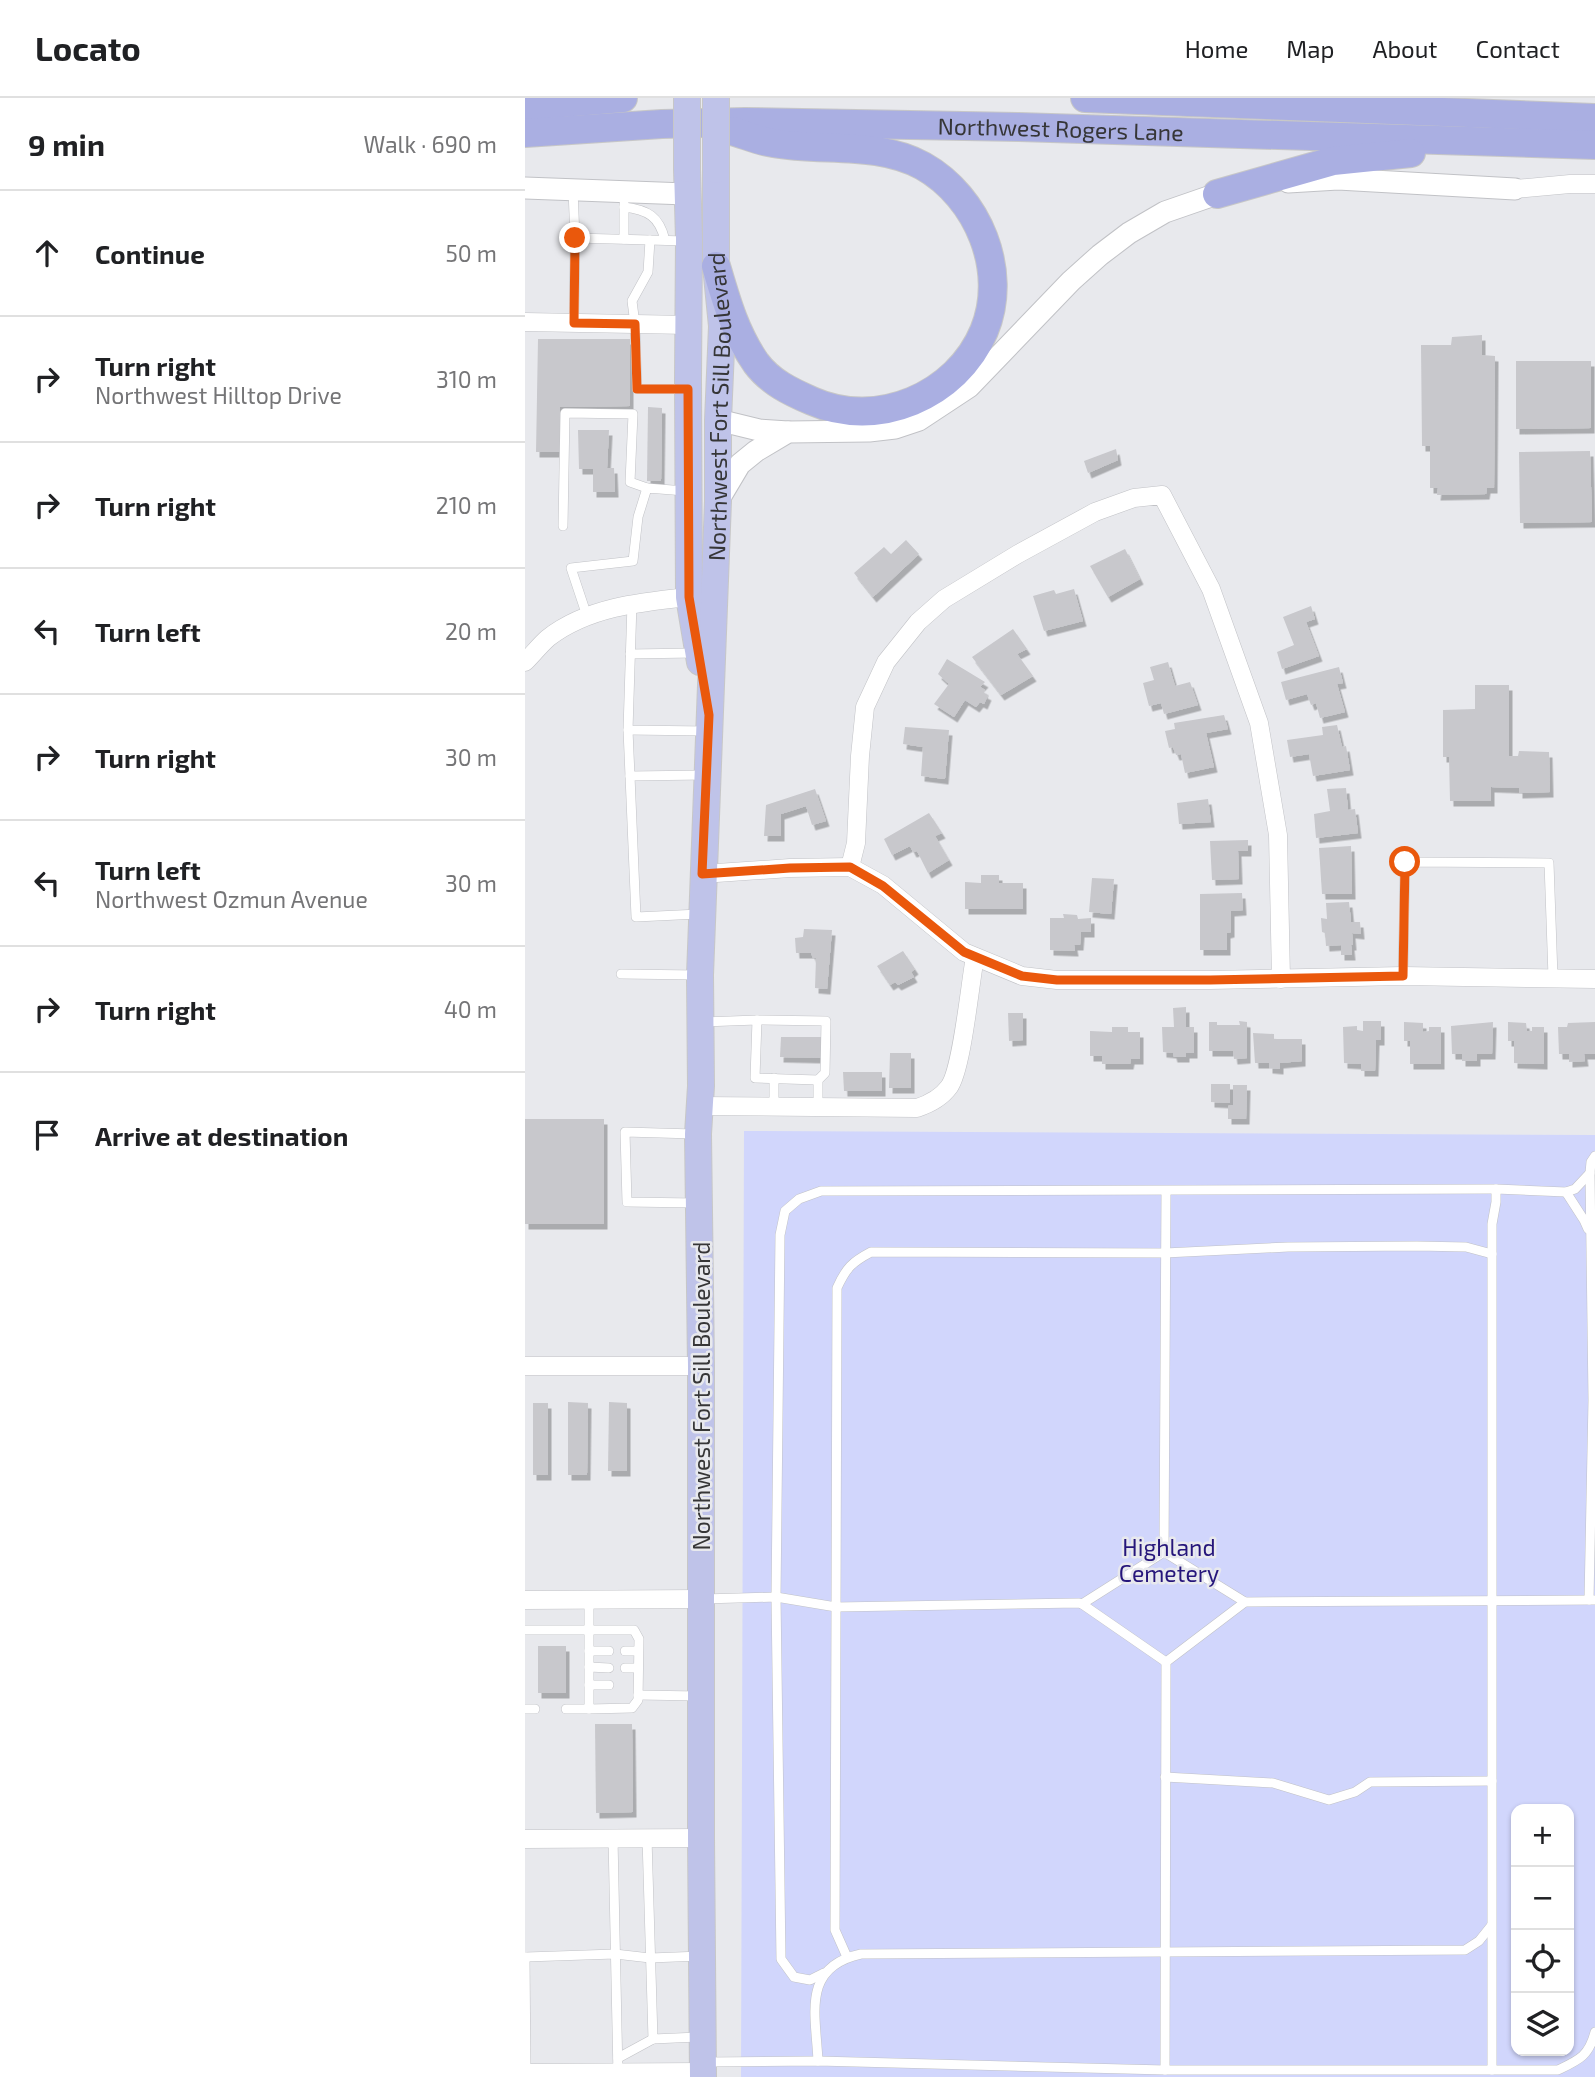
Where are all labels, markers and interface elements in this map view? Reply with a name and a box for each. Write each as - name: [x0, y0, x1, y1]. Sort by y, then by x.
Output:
- text: Locato: [35, 28, 141, 68]
- text: Home: [1185, 34, 1248, 63]
- text: Map: [1286, 34, 1334, 63]
- text: About: [1372, 34, 1438, 63]
- text: Contact: [1476, 34, 1560, 63]
- street label: Northwest Rogers Lane: [937, 112, 1184, 146]
- text: 9 min: [28, 126, 105, 162]
- text: Walk · 690 m: [363, 130, 497, 158]
- route end: [559, 222, 590, 253]
- icon: ahead: [28, 234, 66, 272]
- text: Continue: [95, 238, 205, 269]
- text: 50 m: [446, 239, 497, 267]
- street label: Northwest Fort Sill Boulevard: [702, 252, 736, 562]
- text: Turn right: [95, 350, 216, 381]
- icon: right: [28, 360, 66, 398]
- text: 310 m: [436, 365, 497, 393]
- text: Northwest Hilltop Drive: [95, 381, 342, 409]
- icon: right: [28, 486, 66, 524]
- text: Turn right: [95, 490, 216, 521]
- text: 210 m: [436, 491, 497, 519]
- icon: left: [28, 612, 66, 650]
- text: Turn left: [95, 616, 201, 647]
- text: 20 m: [445, 617, 497, 645]
- icon: right: [28, 738, 66, 776]
- text: Turn right: [95, 742, 216, 773]
- text: 30 m: [445, 743, 497, 771]
- route start: [1389, 846, 1420, 877]
- text: Turn left: [95, 854, 201, 885]
- icon: left: [28, 864, 66, 902]
- text: 30 m: [445, 869, 497, 897]
- text: Northwest Ozmun Avenue: [95, 885, 368, 913]
- icon: right: [28, 990, 66, 1028]
- text: Turn right: [95, 994, 216, 1025]
- text: 40 m: [444, 995, 497, 1023]
- icon: arrive: [28, 1116, 66, 1154]
- text: Arrive at destination: [95, 1120, 348, 1151]
- street label: Northwest Fort Sill Boulevard: [687, 1242, 715, 1550]
- park label: Highland Cemetery: [1119, 1533, 1219, 1587]
- map controls: [1511, 1804, 1574, 2056]
- button: +: [1511, 1804, 1574, 1867]
- button: −: [1511, 1867, 1574, 1930]
- button: locate: [1511, 1930, 1574, 1993]
- button: layers: [1511, 1993, 1574, 2056]

